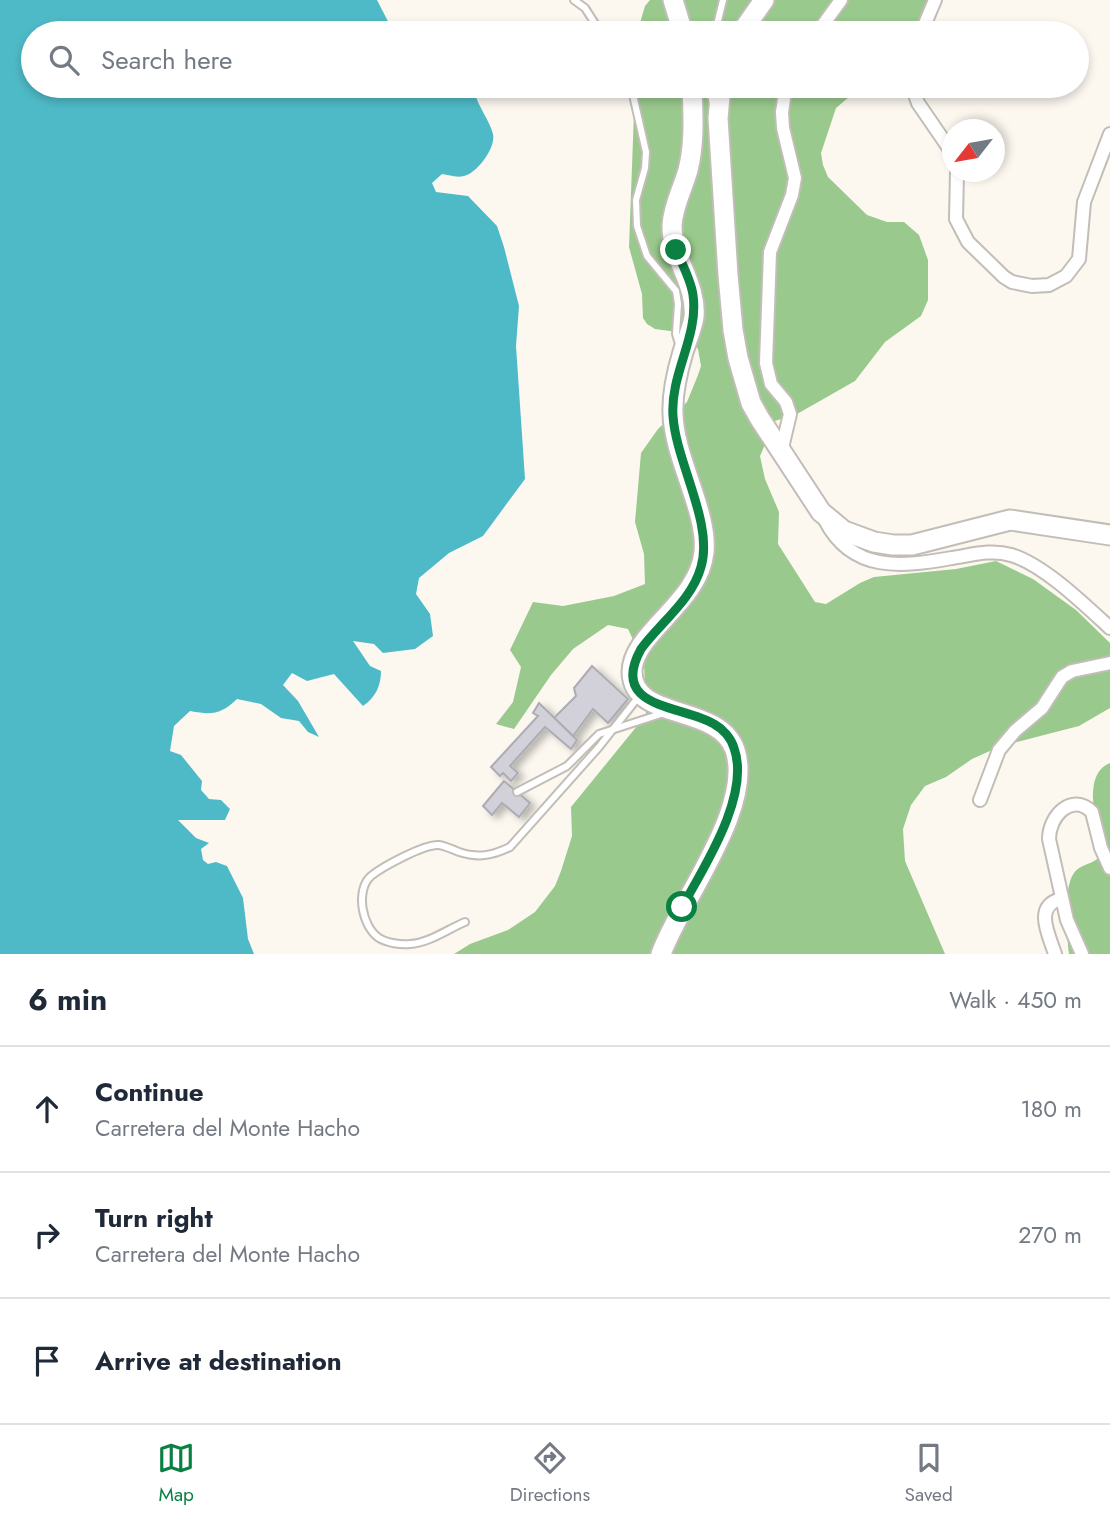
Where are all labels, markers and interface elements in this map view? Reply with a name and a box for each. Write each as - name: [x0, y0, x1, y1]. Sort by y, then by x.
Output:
- search box: [21, 21, 1089, 98]
- icon: search: [45, 41, 83, 79]
- text: Search here: [101, 41, 233, 79]
- north arrow: [942, 119, 1005, 182]
- route end: [660, 234, 691, 265]
- route start: [666, 891, 697, 922]
- text: 6 min: [28, 978, 107, 1021]
- text: Walk · 450 m: [949, 983, 1082, 1017]
- text: Continue: [95, 1073, 204, 1111]
- icon: ahead: [28, 1090, 66, 1128]
- text: 180 m: [1020, 1092, 1082, 1126]
- text: Carretera del Monte Hacho: [95, 1111, 360, 1145]
- text: Turn right: [95, 1199, 213, 1237]
- icon: right: [28, 1216, 66, 1254]
- text: 270 m: [1018, 1218, 1082, 1252]
- text: Carretera del Monte Hacho: [95, 1237, 360, 1271]
- icon: arrive: [28, 1342, 66, 1380]
- text: Arrive at destination: [95, 1342, 342, 1380]
- tab: Map: [157, 1439, 195, 1508]
- tab: Directions: [510, 1439, 590, 1508]
- tab: Saved: [905, 1439, 953, 1508]

